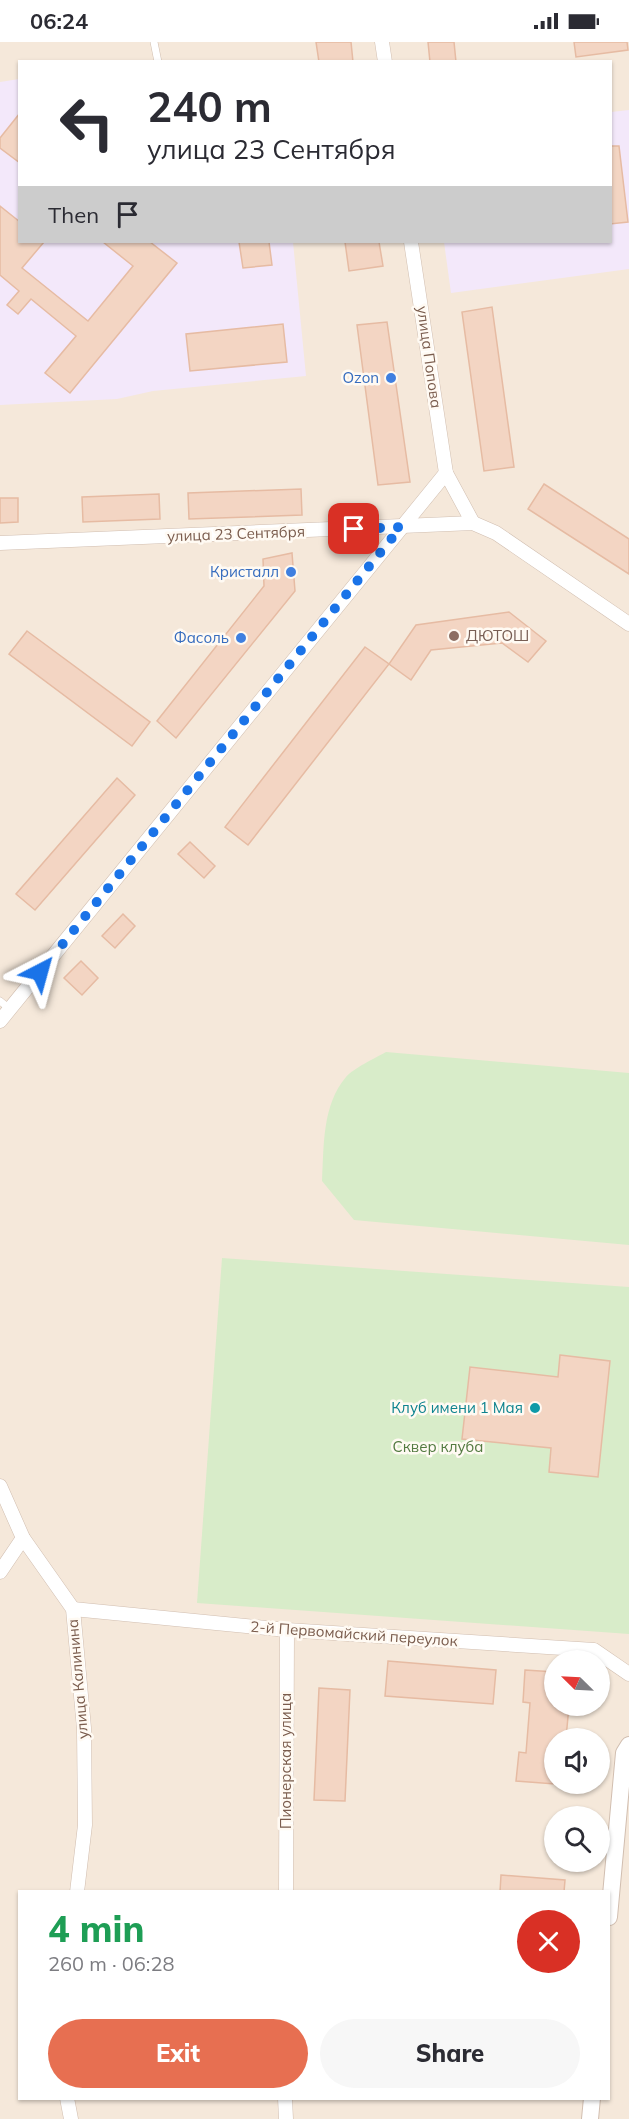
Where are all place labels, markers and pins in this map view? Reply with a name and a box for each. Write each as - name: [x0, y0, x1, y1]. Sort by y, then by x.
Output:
- place label: Ozon: [342, 368, 379, 387]
- marker: Ozon: [384, 371, 398, 385]
- pin: [328, 503, 379, 554]
- place label: Кристалл: [210, 562, 279, 581]
- marker: Кристалл: [284, 565, 298, 579]
- place label: ДЮТОШ: [466, 626, 529, 645]
- place label: Фасоль: [174, 628, 229, 647]
- marker: ДЮТОШ: [447, 629, 461, 643]
- marker: Фасоль: [234, 631, 248, 645]
- place label: Клуб имени 1 Мая: [391, 1398, 523, 1417]
- marker: Клуб имени 1 Мая: [528, 1401, 542, 1415]

